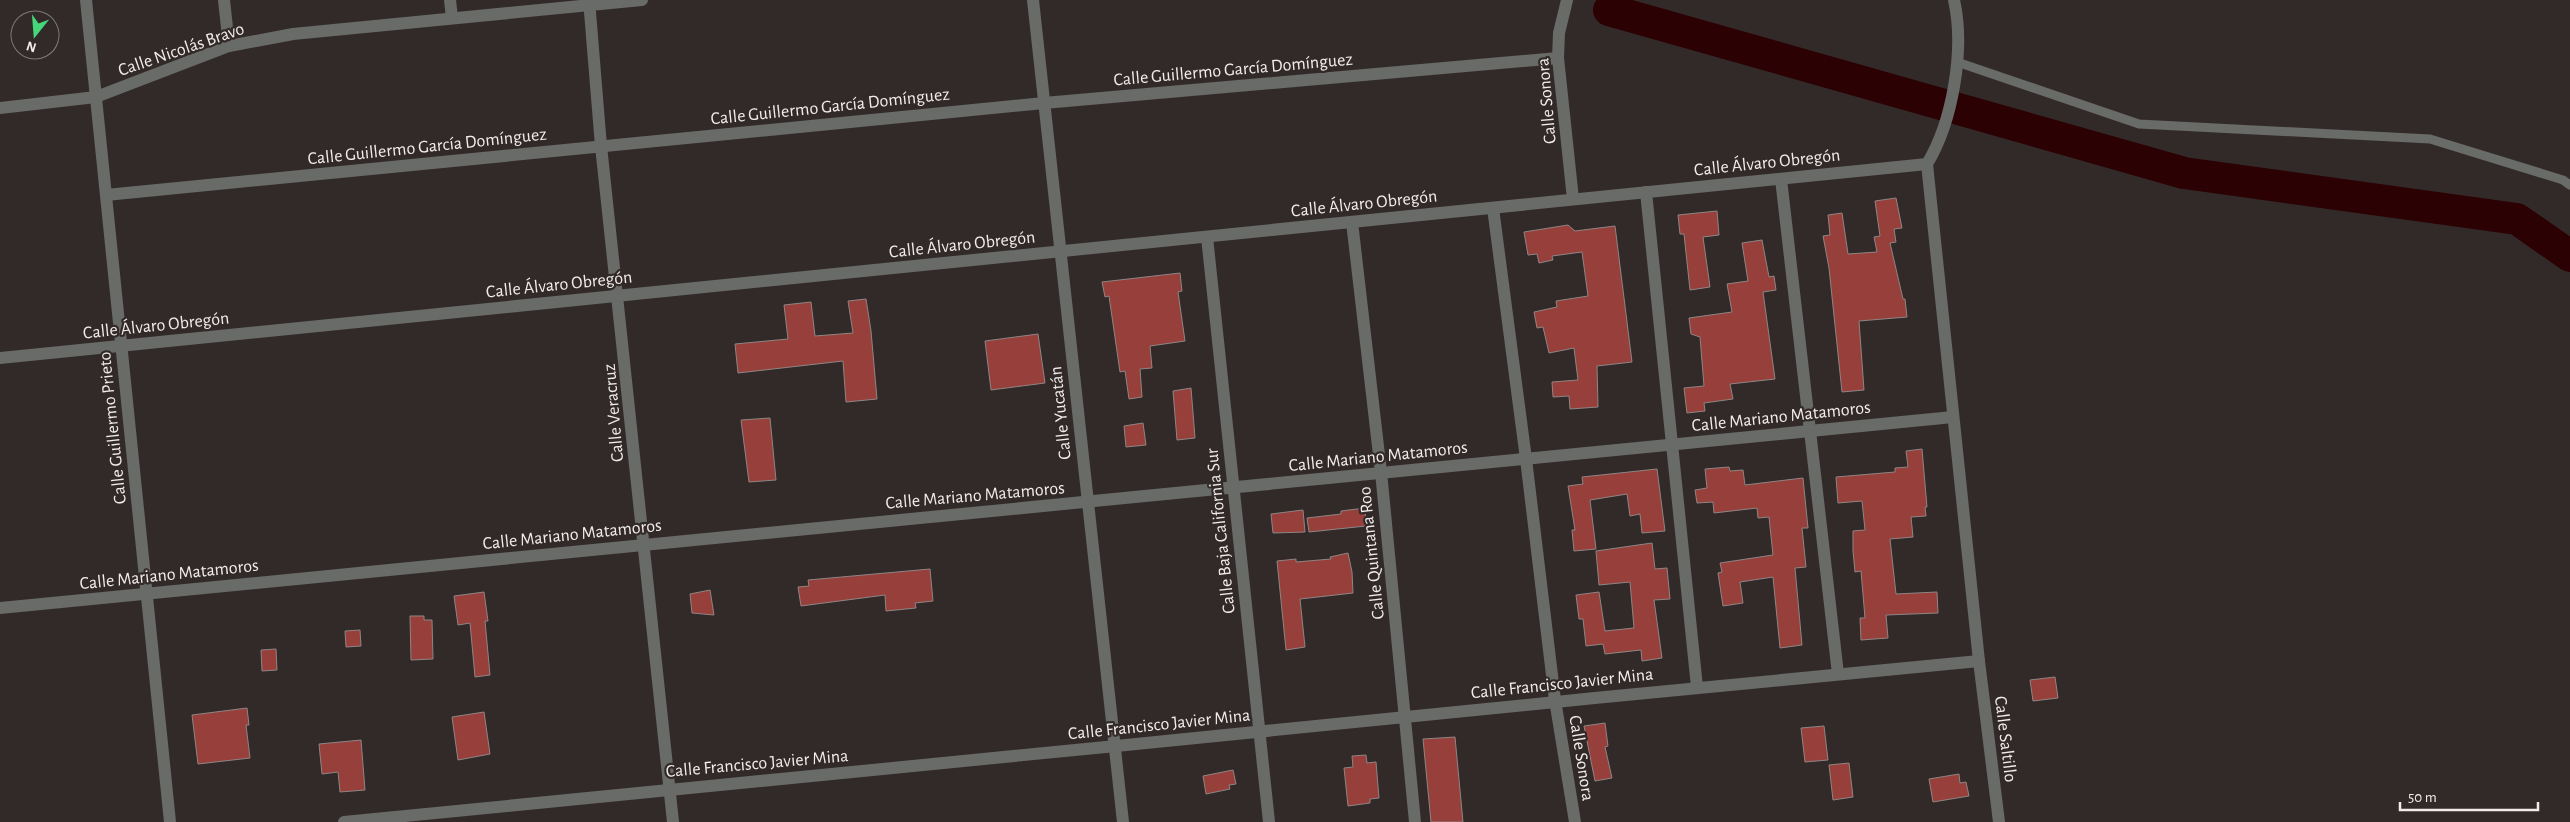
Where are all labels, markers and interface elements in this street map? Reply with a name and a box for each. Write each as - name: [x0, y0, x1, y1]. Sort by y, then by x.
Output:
- north arrow: [10, 10, 60, 60]
- street label: Calle Nicolás Bravo: [116, 20, 247, 80]
- text: N: [25, 38, 38, 55]
- street label: Calle Guillermo García Domínguez: [1113, 51, 1353, 89]
- street label: Calle Sonora: [1534, 57, 1560, 145]
- street label: Calle Guillermo García Domínguez: [710, 85, 950, 128]
- street label: Calle Guillermo García Domínguez: [307, 125, 547, 168]
- street label: Calle Álvaro Obregón: [1693, 143, 1841, 180]
- street label: Calle Álvaro Obregón: [1290, 184, 1438, 221]
- street label: Calle Álvaro Obregón: [888, 225, 1036, 262]
- street label: Calle Álvaro Obregón: [485, 265, 633, 302]
- street label: Calle Álvaro Obregón: [82, 306, 230, 343]
- street label: Calle Guillermo Prieto: [96, 351, 130, 505]
- street label: Calle Veracruz: [601, 363, 627, 463]
- street label: Calle Yucatán: [1047, 365, 1075, 460]
- street label: Calle Mariano Matamoros: [1691, 399, 1872, 435]
- street label: Calle Mariano Matamoros: [1288, 439, 1469, 475]
- street label: Calle Baja California Sur: [1203, 447, 1239, 614]
- street label: Calle Mariano Matamoros: [885, 479, 1066, 513]
- street label: Calle Quintana Roo: [1356, 485, 1388, 620]
- street label: Calle Mariano Matamoros: [482, 517, 663, 553]
- street label: Calle Mariano Matamoros: [79, 557, 260, 593]
- street label: Calle Francisco Javier Mina: [1470, 665, 1654, 703]
- street label: Calle Saltillo: [1991, 695, 2019, 783]
- street label: Calle Francisco Javier Mina: [1067, 706, 1251, 744]
- street label: Calle Sonora: [1565, 714, 1597, 802]
- street label: Calle Francisco Javier Mina: [665, 747, 849, 781]
- scale bar: [2400, 780, 2538, 812]
- text: 50 m: [2408, 790, 2437, 805]

